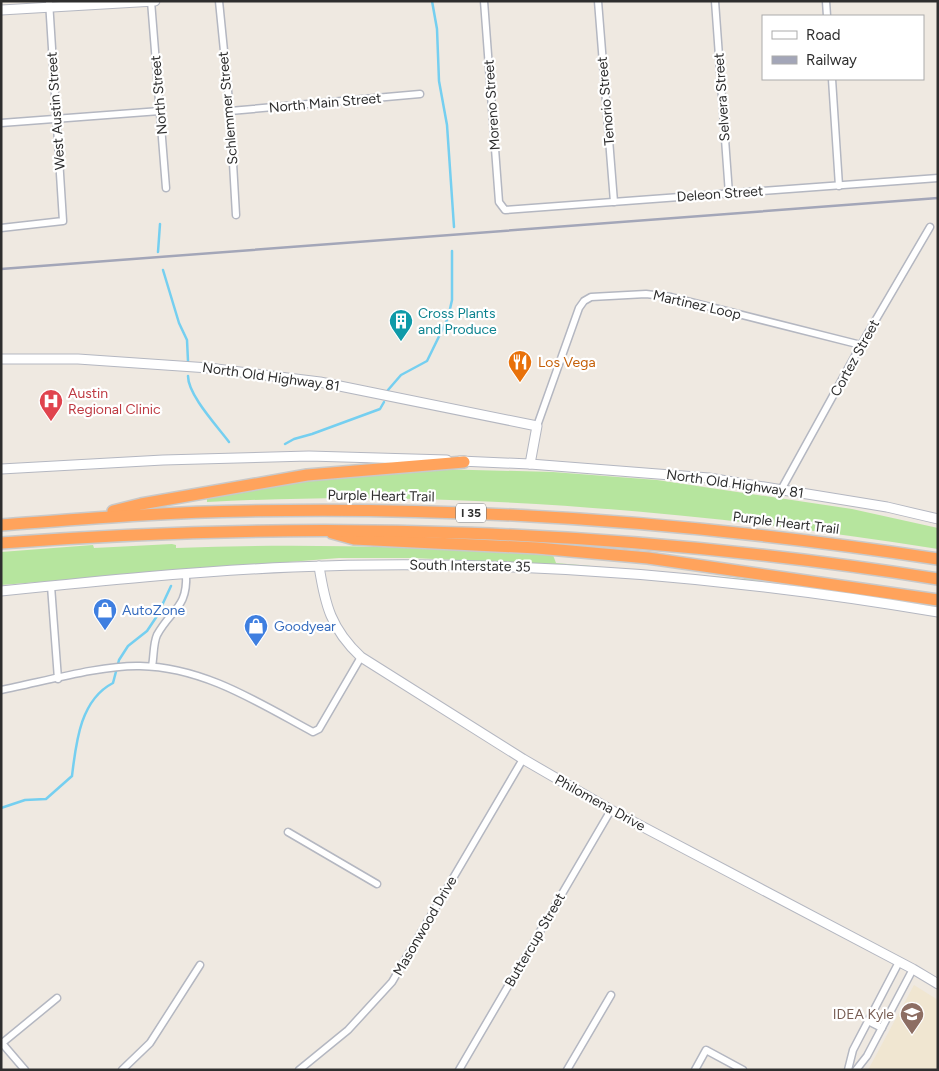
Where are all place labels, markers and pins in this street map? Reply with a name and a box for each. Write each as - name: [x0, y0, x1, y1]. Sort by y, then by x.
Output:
- place label: Cross Plants and Produce: [418, 305, 497, 338]
- building icon: Cross Plants and Produce: [388, 308, 414, 342]
- restaurant icon: Los Vega: [507, 349, 533, 383]
- place label: Los Vega: [538, 354, 596, 371]
- place label: Austin Regional Clinic: [68, 385, 161, 418]
- hospital icon: Austin Regional Clinic: [38, 388, 64, 422]
- shop icon: AutoZone: [92, 597, 118, 631]
- place label: AutoZone: [122, 602, 186, 619]
- shop icon: Goodyear: [243, 613, 269, 647]
- place label: Goodyear: [274, 618, 336, 635]
- school or university icon: IDEA Kyle: [899, 1001, 925, 1035]
- place label: IDEA Kyle: [833, 1006, 894, 1023]

